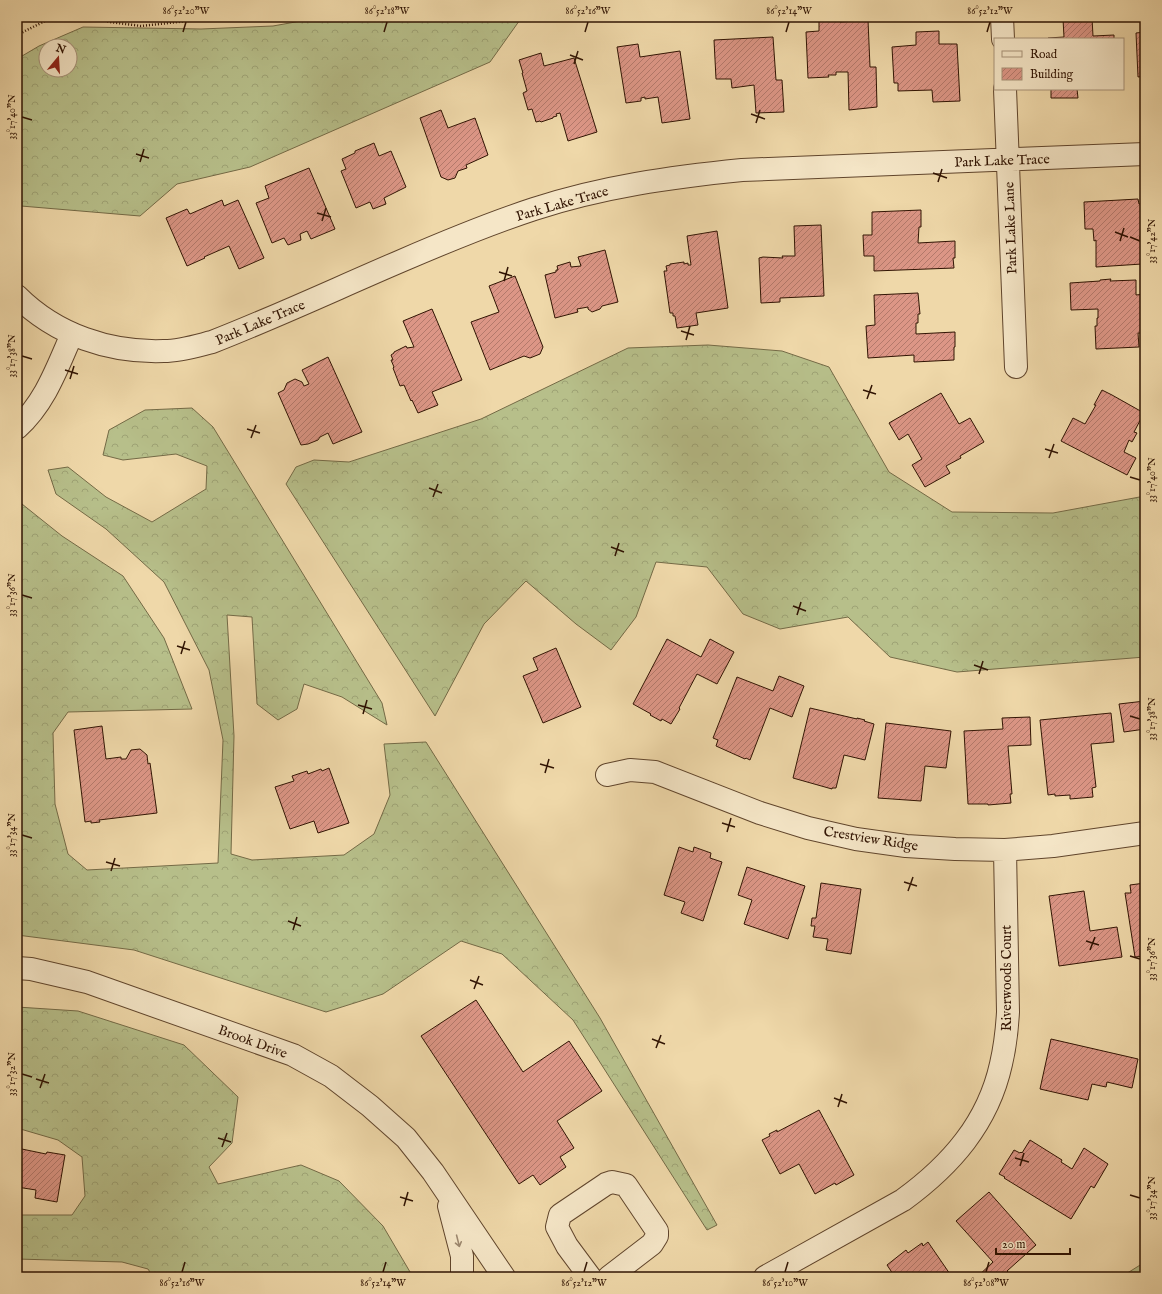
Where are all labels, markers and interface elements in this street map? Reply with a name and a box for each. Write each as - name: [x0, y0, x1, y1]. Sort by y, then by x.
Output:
- text: 86°52'20"W: [163, 5, 210, 18]
- text: 86°52'18"W: [365, 5, 410, 18]
- text: 86°52'16"W: [566, 5, 611, 18]
- text: 86°52'14"W: [766, 5, 812, 18]
- text: 86°52'12"W: [967, 5, 1013, 18]
- north arrow: [38, 38, 78, 78]
- legend: [994, 38, 1124, 90]
- text: N: [53, 41, 68, 58]
- text: Road: [1030, 47, 1058, 62]
- text: Building: [1030, 67, 1074, 82]
- text: 33°17'40"N: [6, 94, 19, 140]
- street label: Park Lake Trace: [954, 150, 1051, 172]
- street label: Park Lake Lane: [1000, 181, 1022, 274]
- street label: Park Lake Trace: [514, 182, 611, 226]
- text: 33°17'42"N: [1146, 218, 1159, 264]
- street label: Park Lake Trace: [213, 296, 308, 350]
- text: 33°17'38"N: [6, 334, 19, 378]
- text: 33°17'40"N: [1146, 457, 1159, 503]
- text: 33°17'36"N: [6, 573, 19, 617]
- text: 33°17'38"N: [1146, 697, 1159, 741]
- text: 33°17'34"N: [6, 813, 19, 857]
- street label: Crestview Ridge: [822, 823, 920, 855]
- street label: Riverwoods Court: [998, 925, 1016, 1031]
- text: 33°17'36"N: [1146, 937, 1159, 981]
- street label: Brook Drive: [215, 1021, 290, 1063]
- text: 33°17'32"N: [6, 1052, 19, 1096]
- text: 33°17'34"N: [1146, 1176, 1159, 1220]
- scale bar: [996, 1230, 1070, 1256]
- one-way arrow: [455, 1234, 462, 1247]
- text: 20 m: [1002, 1237, 1025, 1252]
- text: 86°52'16"W: [160, 1277, 205, 1290]
- text: 86°52'14"W: [360, 1277, 406, 1290]
- text: 86°52'12"W: [561, 1277, 607, 1290]
- text: 86°52'10"W: [762, 1277, 808, 1290]
- text: 86°52'08"W: [963, 1277, 1009, 1290]

